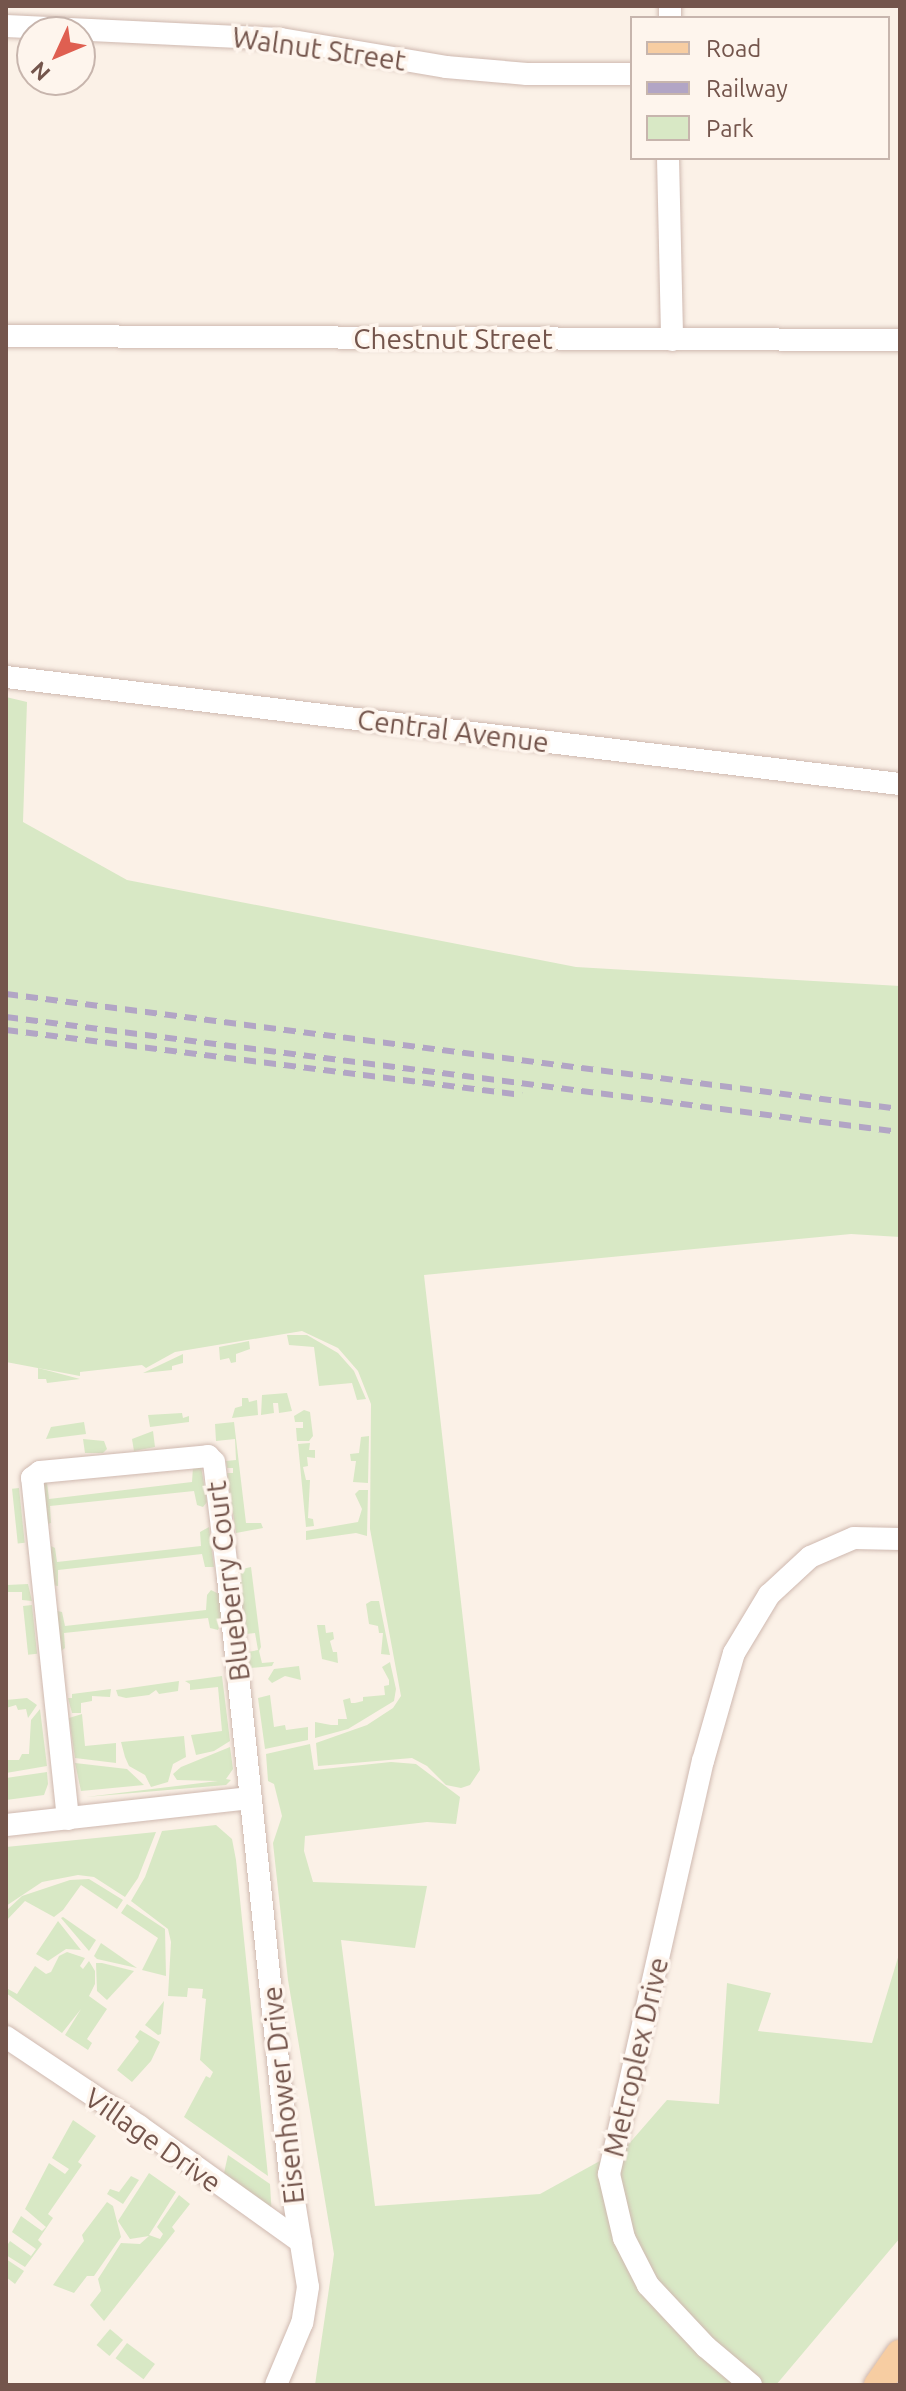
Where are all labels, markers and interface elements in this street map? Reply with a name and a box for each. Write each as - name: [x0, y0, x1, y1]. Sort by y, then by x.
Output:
- north arrow: [16, 16, 96, 96]
- legend: [630, 16, 890, 160]
- street label: Walnut Street: [230, 20, 408, 78]
- text: Road: [706, 35, 761, 62]
- text: N: [25, 57, 55, 86]
- text: Railway: [706, 75, 788, 102]
- text: Park: [706, 115, 754, 142]
- street label: Chestnut Street: [353, 322, 553, 356]
- street label: Central Avenue: [355, 703, 551, 759]
- street label: Blueberry Court: [199, 1479, 257, 1683]
- street label: Metroplex Drive: [597, 1954, 675, 2160]
- street label: Eisenhower Drive: [255, 1984, 311, 2206]
- street label: Village Drive: [78, 2081, 228, 2199]

